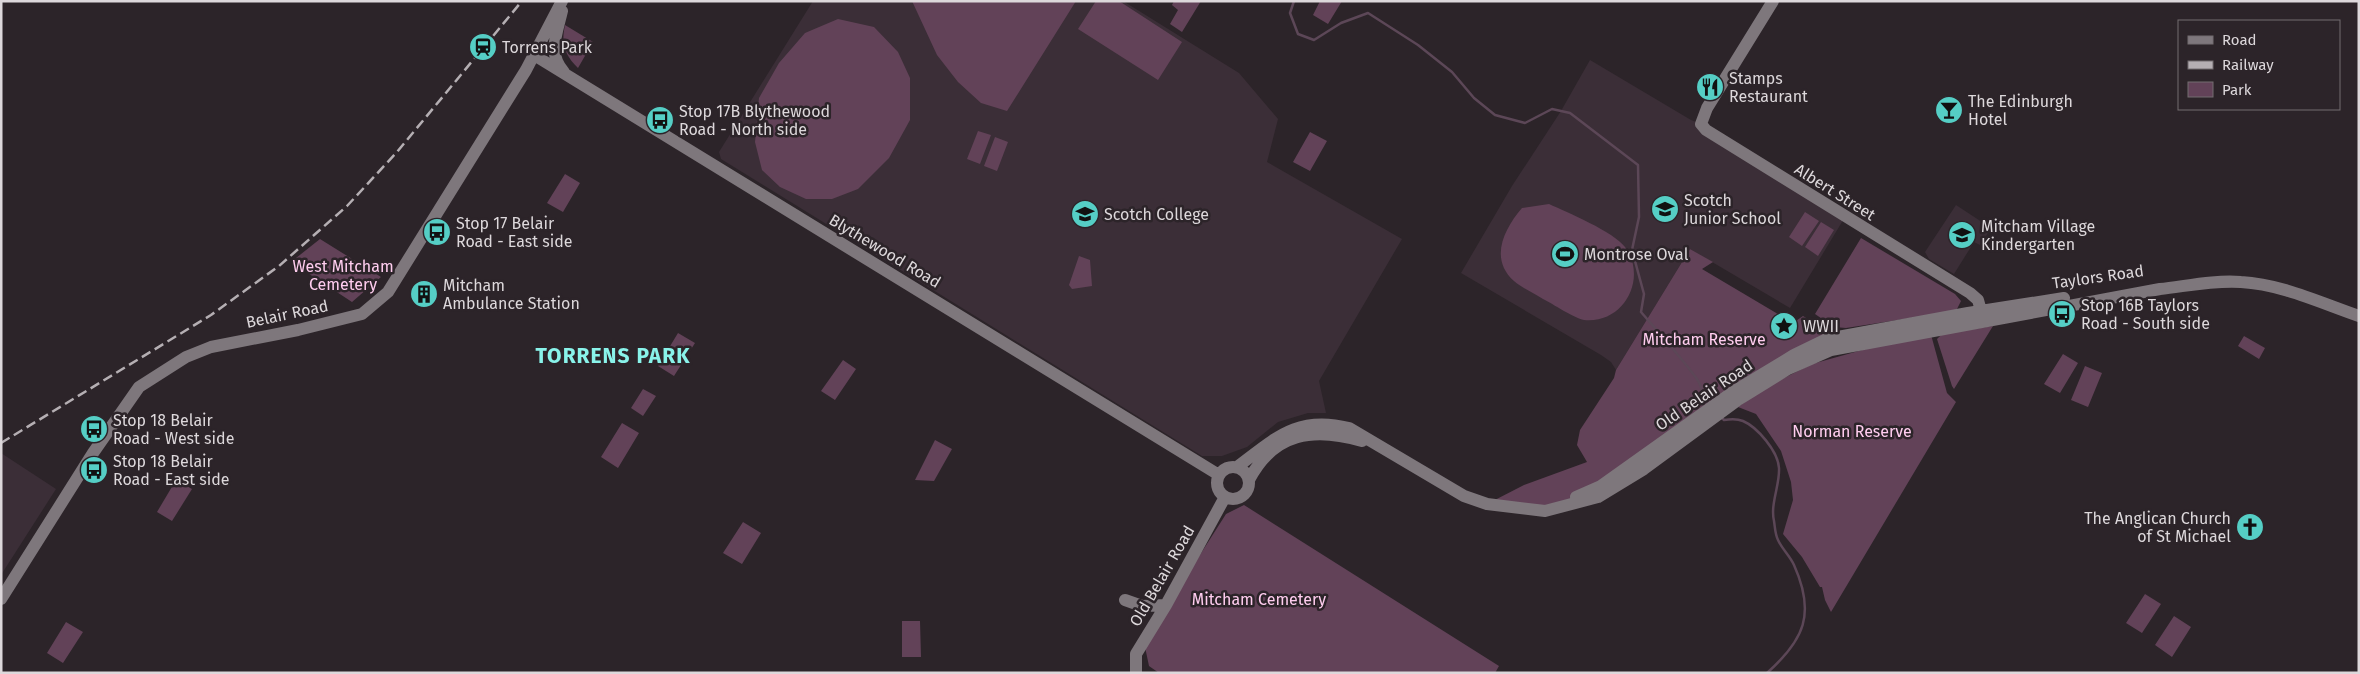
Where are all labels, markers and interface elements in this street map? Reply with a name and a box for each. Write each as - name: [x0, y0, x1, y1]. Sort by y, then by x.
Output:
- legend: [2178, 20, 2340, 110]
- text: Road: [2222, 31, 2257, 49]
- station icon: Torrens Park: [468, 32, 498, 62]
- place label: Torrens Park: [502, 38, 593, 57]
- text: Railway: [2222, 56, 2274, 74]
- place label: Stamps Restaurant: [1729, 69, 1808, 106]
- restaurant icon: Stamps Restaurant: [1695, 72, 1725, 102]
- text: Park: [2222, 81, 2252, 99]
- place label: The Edinburgh Hotel: [1968, 92, 2073, 129]
- bar icon: The Edinburgh Hotel: [1934, 95, 1964, 125]
- place label: Stop 17B Blythewood Road - North side: [679, 102, 830, 139]
- bus stop icon: Stop 17B Blythewood Road - North side: [645, 105, 675, 135]
- street label: Albert Street: [1791, 160, 1879, 224]
- place label: Scotch Junior School: [1684, 191, 1781, 228]
- school or university icon: Scotch Junior School: [1650, 194, 1680, 224]
- school or university icon: Scotch College: [1070, 199, 1100, 229]
- place label: Scotch College: [1104, 205, 1209, 224]
- street label: Blythewood Road: [826, 210, 944, 292]
- place label: Stop 17 Belair Road - East side: [456, 214, 573, 251]
- bus stop icon: Stop 17 Belair Road - East side: [422, 217, 452, 247]
- place label: Mitcham Village Kindergarten: [1981, 217, 2095, 254]
- school or university icon: Mitcham Village Kindergarten: [1947, 220, 1977, 250]
- sports icon: Montrose Oval: [1550, 239, 1580, 269]
- place label: Montrose Oval: [1584, 245, 1689, 264]
- park label: West Mitcham Cemetery: [292, 257, 394, 294]
- street label: Taylors Road: [2051, 261, 2145, 293]
- place label: Mitcham Ambulance Station: [443, 276, 580, 313]
- building icon: Mitcham Ambulance Station: [409, 279, 439, 309]
- street label: Belair Road: [244, 296, 330, 332]
- place label: Stop 16B Taylors Road - South side: [2081, 296, 2210, 333]
- bus stop icon: Stop 16B Taylors Road - South side: [2047, 299, 2077, 329]
- place icon: WWII: [1769, 311, 1799, 341]
- place label: WWII: [1803, 317, 1839, 336]
- park label: Mitcham Reserve: [1642, 330, 1766, 349]
- district label: TORRENS PARK: [536, 343, 690, 369]
- street label: Old Belair Road: [1652, 356, 1756, 434]
- place label: Stop 18 Belair Road - West side: [113, 411, 234, 448]
- bus stop icon: Stop 18 Belair Road - West side: [79, 414, 109, 444]
- park label: Norman Reserve: [1792, 422, 1912, 441]
- place label: Stop 18 Belair Road - East side: [113, 452, 230, 489]
- bus stop icon: Stop 18 Belair Road - East side: [79, 455, 109, 485]
- place label: The Anglican Church of St Michael: [2084, 509, 2231, 546]
- church icon: The Anglican Church of St Michael: [2235, 512, 2265, 542]
- street label: Old Belair Road: [1126, 522, 1198, 630]
- park label: Mitcham Cemetery: [1192, 590, 1326, 609]

